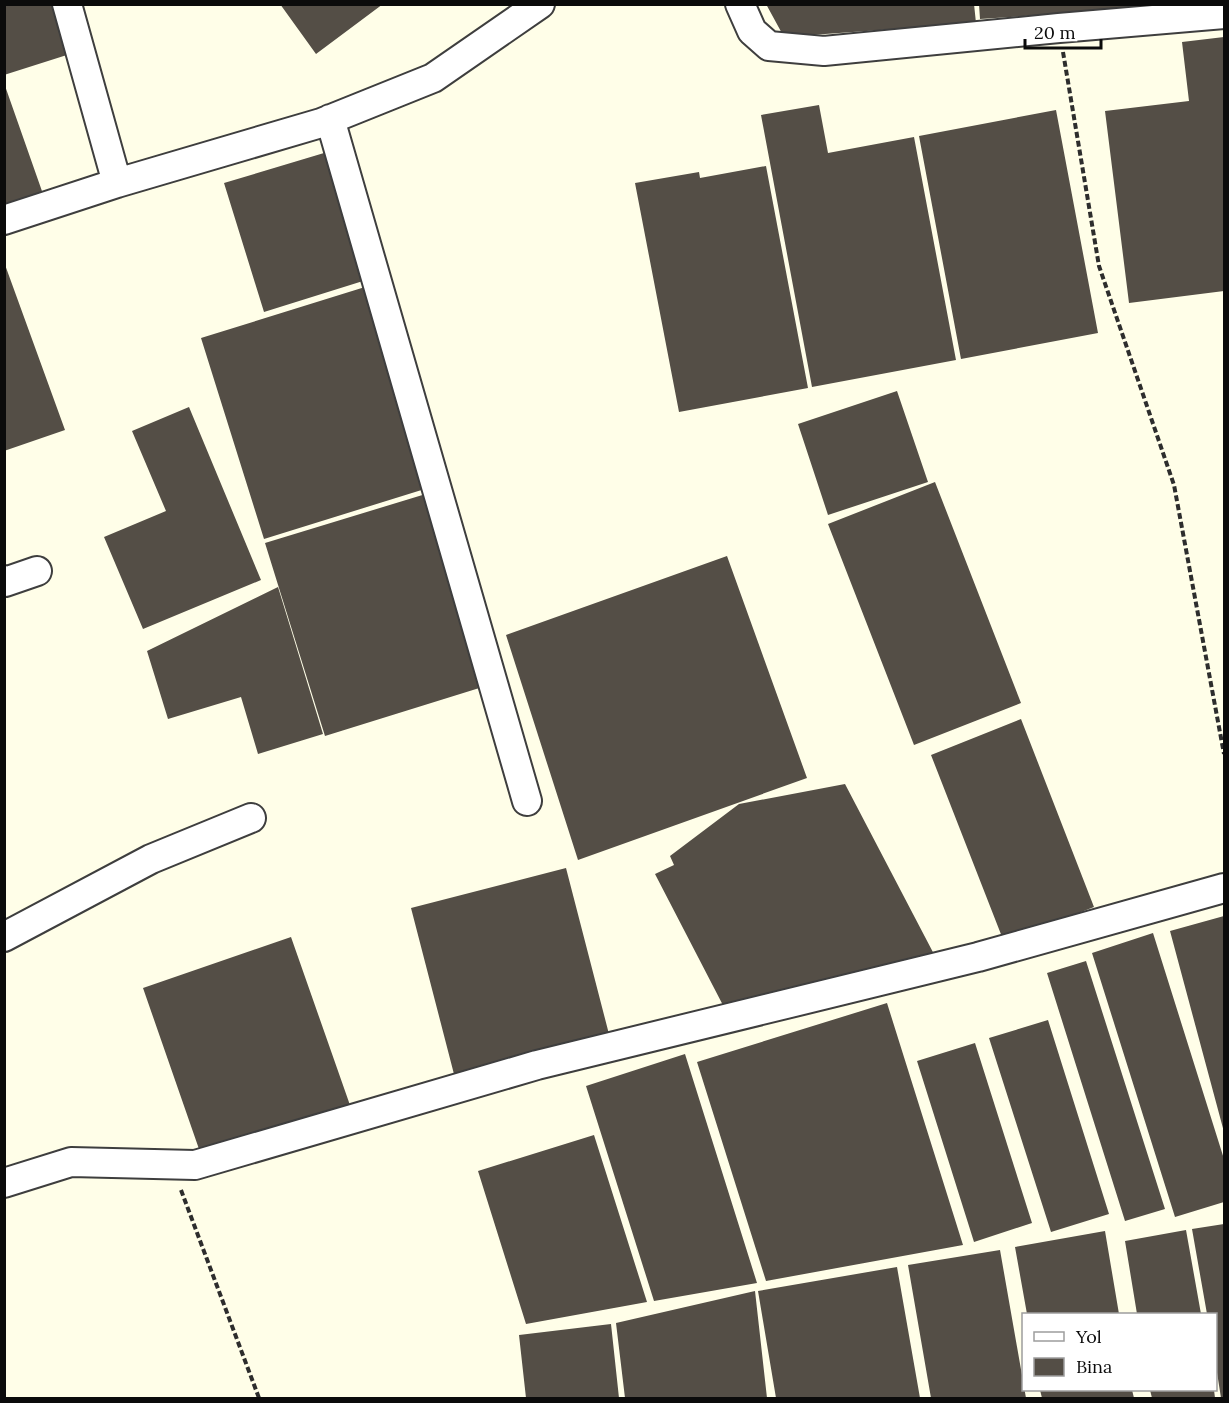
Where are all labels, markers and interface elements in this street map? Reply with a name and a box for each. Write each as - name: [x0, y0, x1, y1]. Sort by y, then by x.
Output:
- scale bar: [1025, 12, 1102, 50]
- text: 20 m: [1034, 21, 1076, 44]
- legend: [1022, 1313, 1217, 1391]
- text: Yol: [1075, 1325, 1102, 1348]
- text: Bina: [1076, 1355, 1112, 1378]

